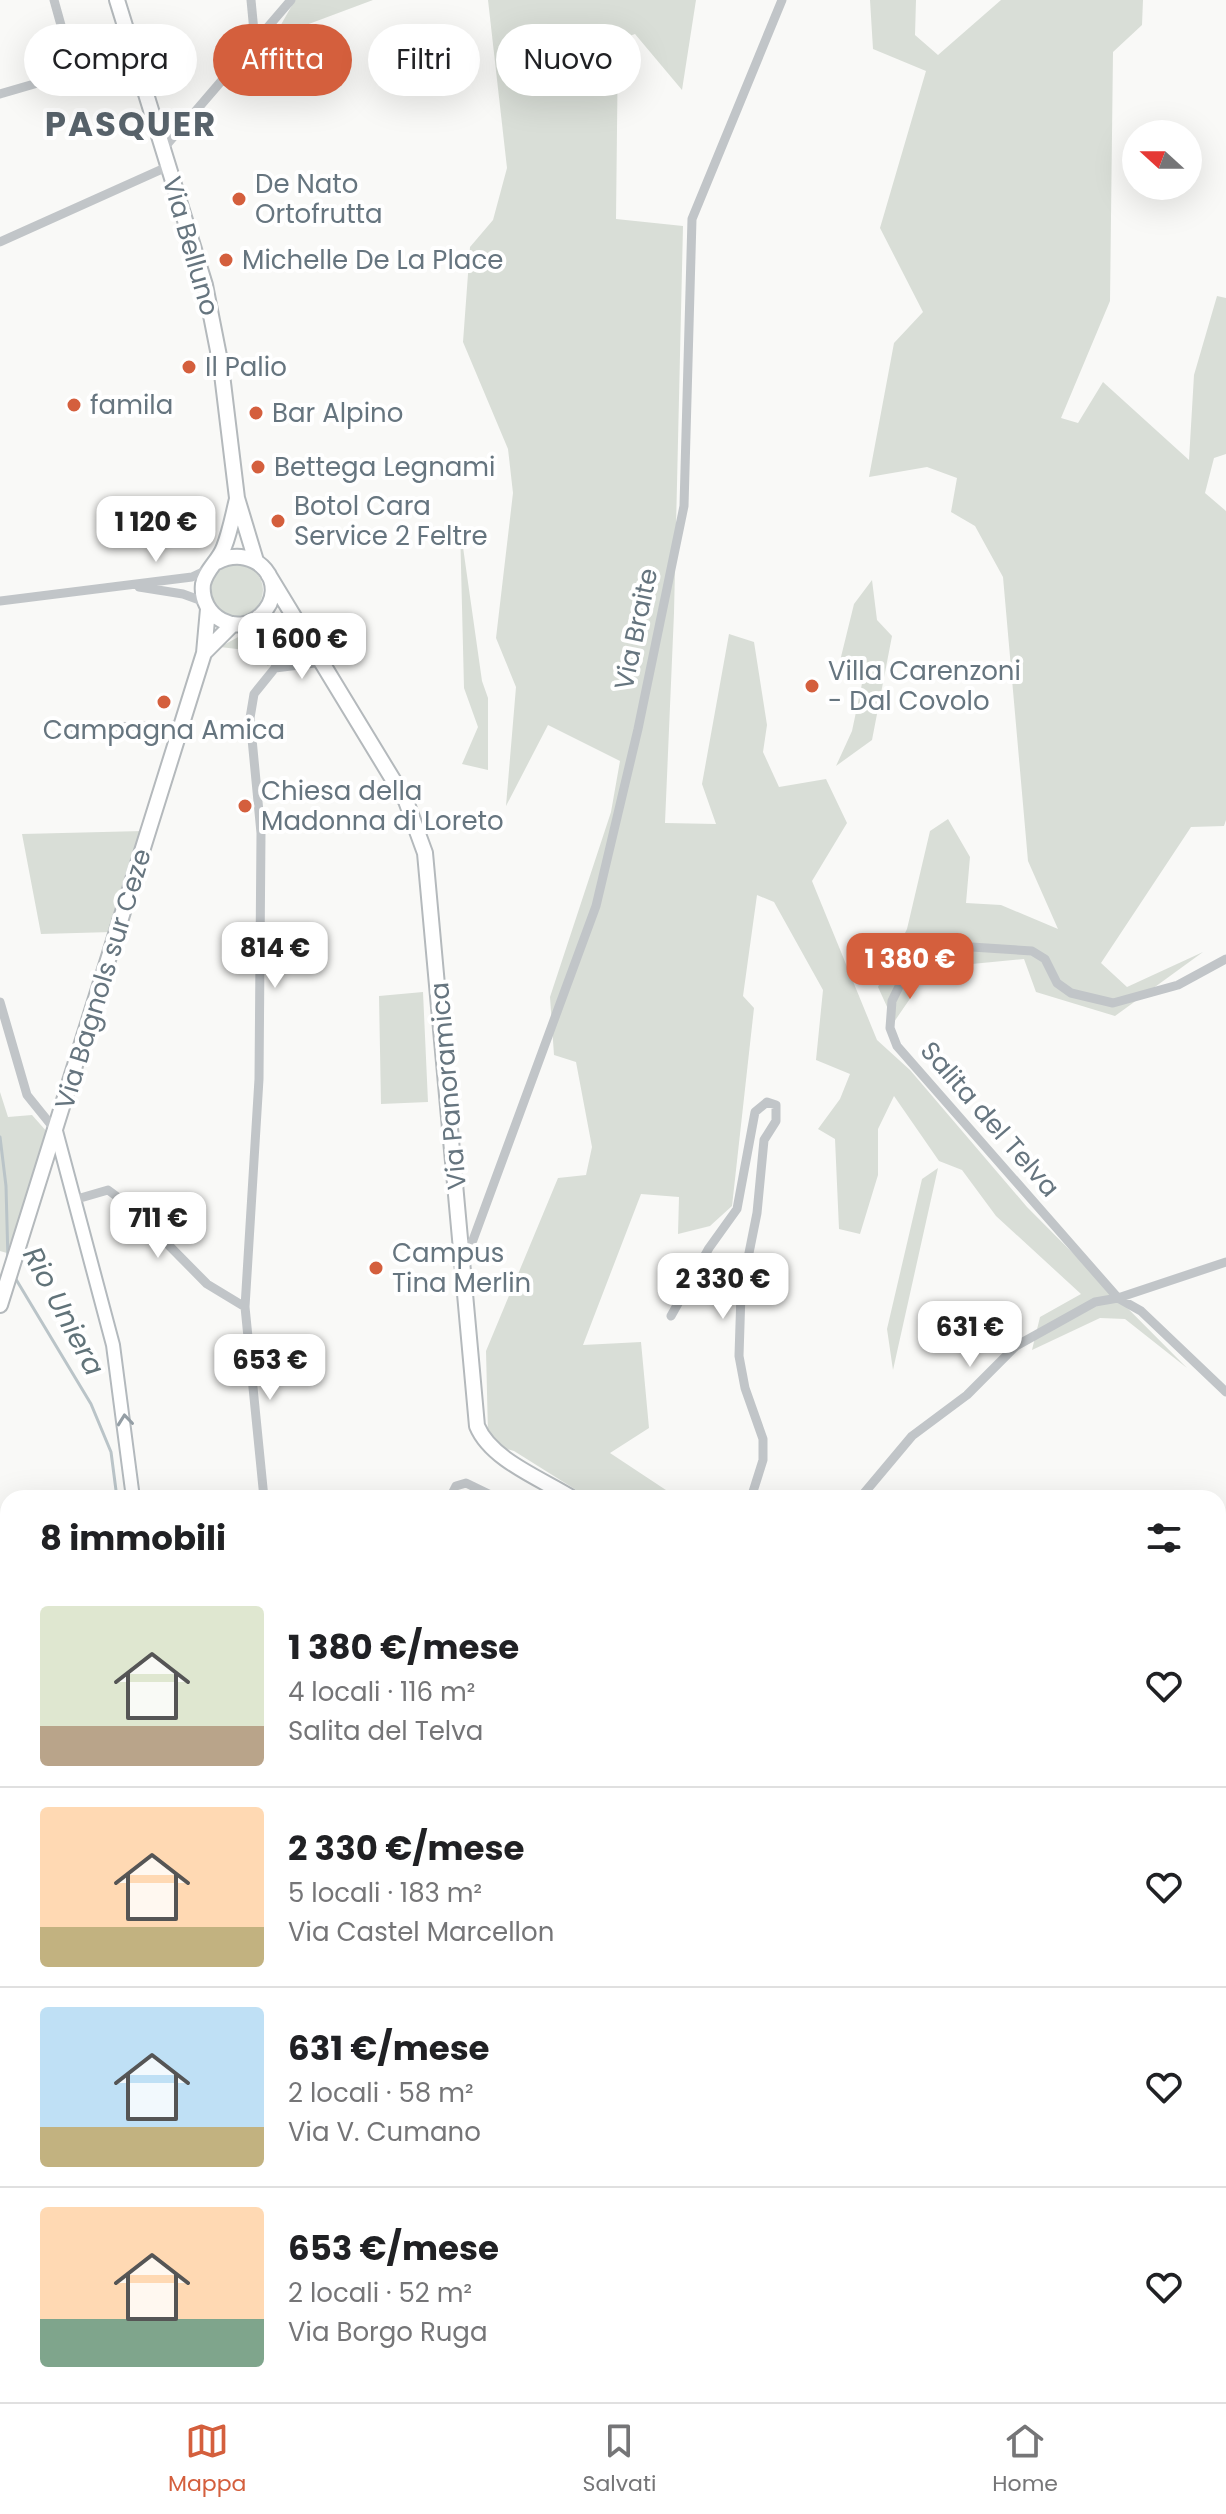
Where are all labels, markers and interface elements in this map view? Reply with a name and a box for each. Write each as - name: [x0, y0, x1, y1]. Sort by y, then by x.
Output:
- chip: Compra: [24, 24, 197, 96]
- chip: Affitta: [213, 24, 352, 96]
- chip: Filtri: [368, 24, 480, 96]
- chip: Nuovo: [496, 24, 641, 96]
- district label: PASQUER: [45, 100, 217, 148]
- north arrow: [1122, 120, 1202, 200]
- map controls: [1122, 120, 1202, 200]
- place label: De Nato Ortofrutta: [255, 166, 383, 232]
- street label: Via Belluno: [154, 172, 228, 320]
- marker: De Nato Ortofrutta: [230, 190, 248, 208]
- place label: Michelle De La Place: [242, 242, 503, 278]
- marker: Michelle De La Place: [217, 251, 235, 269]
- place label: Il Palio: [205, 349, 287, 385]
- marker: Il Palio: [180, 358, 198, 376]
- place label: famila: [90, 387, 173, 423]
- place label: Bar Alpino: [272, 395, 403, 431]
- marker: famila: [65, 396, 83, 414]
- marker: Bar Alpino: [247, 404, 265, 422]
- place label: Bettega Legnami: [274, 449, 496, 485]
- marker: Bettega Legnami: [249, 458, 267, 476]
- place label: Botol Cara Service 2 Feltre: [294, 488, 488, 554]
- pin: 1 120 €: [82, 496, 230, 564]
- text: 1 120 €: [114, 504, 198, 540]
- marker: Botol Cara Service 2 Feltre: [269, 512, 287, 530]
- street label: Via Braite: [606, 565, 666, 693]
- pin: 1 600 €: [228, 613, 376, 681]
- text: 1 600 €: [256, 621, 348, 657]
- place label: Villa Carenzoni - Dal Covolo: [828, 653, 1021, 719]
- marker: Villa Carenzoni - Dal Covolo: [803, 677, 821, 695]
- marker: Campagna Amica: [155, 693, 173, 711]
- place label: Campagna Amica: [43, 712, 285, 748]
- place label: Chiesa della Madonna di Loreto: [261, 773, 504, 839]
- marker: Chiesa della Madonna di Loreto: [236, 797, 254, 815]
- street label: Via Bagnols sur Ceze: [46, 844, 160, 1114]
- pin: 814 €: [219, 922, 331, 990]
- text: 814 €: [240, 930, 310, 966]
- pin: 1 380 €: [836, 933, 984, 1001]
- text: 1 380 €: [864, 941, 956, 977]
- street label: Via Panoramica: [421, 981, 475, 1191]
- street label: Salita del Telva: [912, 1033, 1068, 1205]
- pin: 711 €: [102, 1192, 214, 1260]
- text: 711 €: [128, 1200, 188, 1236]
- place label: Campus Tina Merlin: [392, 1235, 531, 1301]
- water label: Rio Uniera: [13, 1240, 114, 1383]
- pin: 2 330 €: [649, 1253, 797, 1321]
- marker: Campus Tina Merlin: [367, 1259, 385, 1277]
- text: 2 330 €: [676, 1261, 770, 1297]
- pin: 631 €: [914, 1301, 1026, 1369]
- text: 631 €: [936, 1309, 1004, 1345]
- pin: 653 €: [214, 1334, 326, 1402]
- text: 653 €: [232, 1342, 308, 1378]
- one-way arrow: [116, 1413, 133, 1426]
- text: 8 immobili: [40, 1514, 226, 1562]
- icon: filters: [1142, 1516, 1186, 1560]
- text: 1 380 €/mese: [288, 1623, 519, 1671]
- icon: home: [104, 1638, 200, 1734]
- icon: heart: [1142, 1664, 1186, 1708]
- text: 4 locali · 116 m²: [288, 1674, 475, 1710]
- text: Salita del Telva: [288, 1713, 483, 1749]
- text: 2 330 €/mese: [288, 1824, 524, 1872]
- icon: home: [104, 1839, 200, 1935]
- icon: heart: [1142, 1865, 1186, 1909]
- text: 5 locali · 183 m²: [288, 1875, 482, 1911]
- text: Via Castel Marcellon: [288, 1914, 554, 1950]
- text: 631 €/mese: [288, 2024, 490, 2072]
- icon: home: [104, 2039, 200, 2135]
- icon: heart: [1142, 2065, 1186, 2109]
- text: 2 locali · 58 m²: [288, 2075, 474, 2111]
- text: Via V. Cumano: [288, 2114, 481, 2150]
- text: 653 €/mese: [288, 2224, 499, 2272]
- icon: home: [104, 2239, 200, 2335]
- icon: heart: [1142, 2265, 1186, 2309]
- text: 2 locali · 52 m²: [288, 2275, 472, 2311]
- text: Via Borgo Ruga: [288, 2314, 488, 2350]
- tab: Mappa: [168, 2419, 246, 2500]
- tab: Salvati: [582, 2419, 656, 2500]
- tab: Home: [992, 2419, 1058, 2500]

